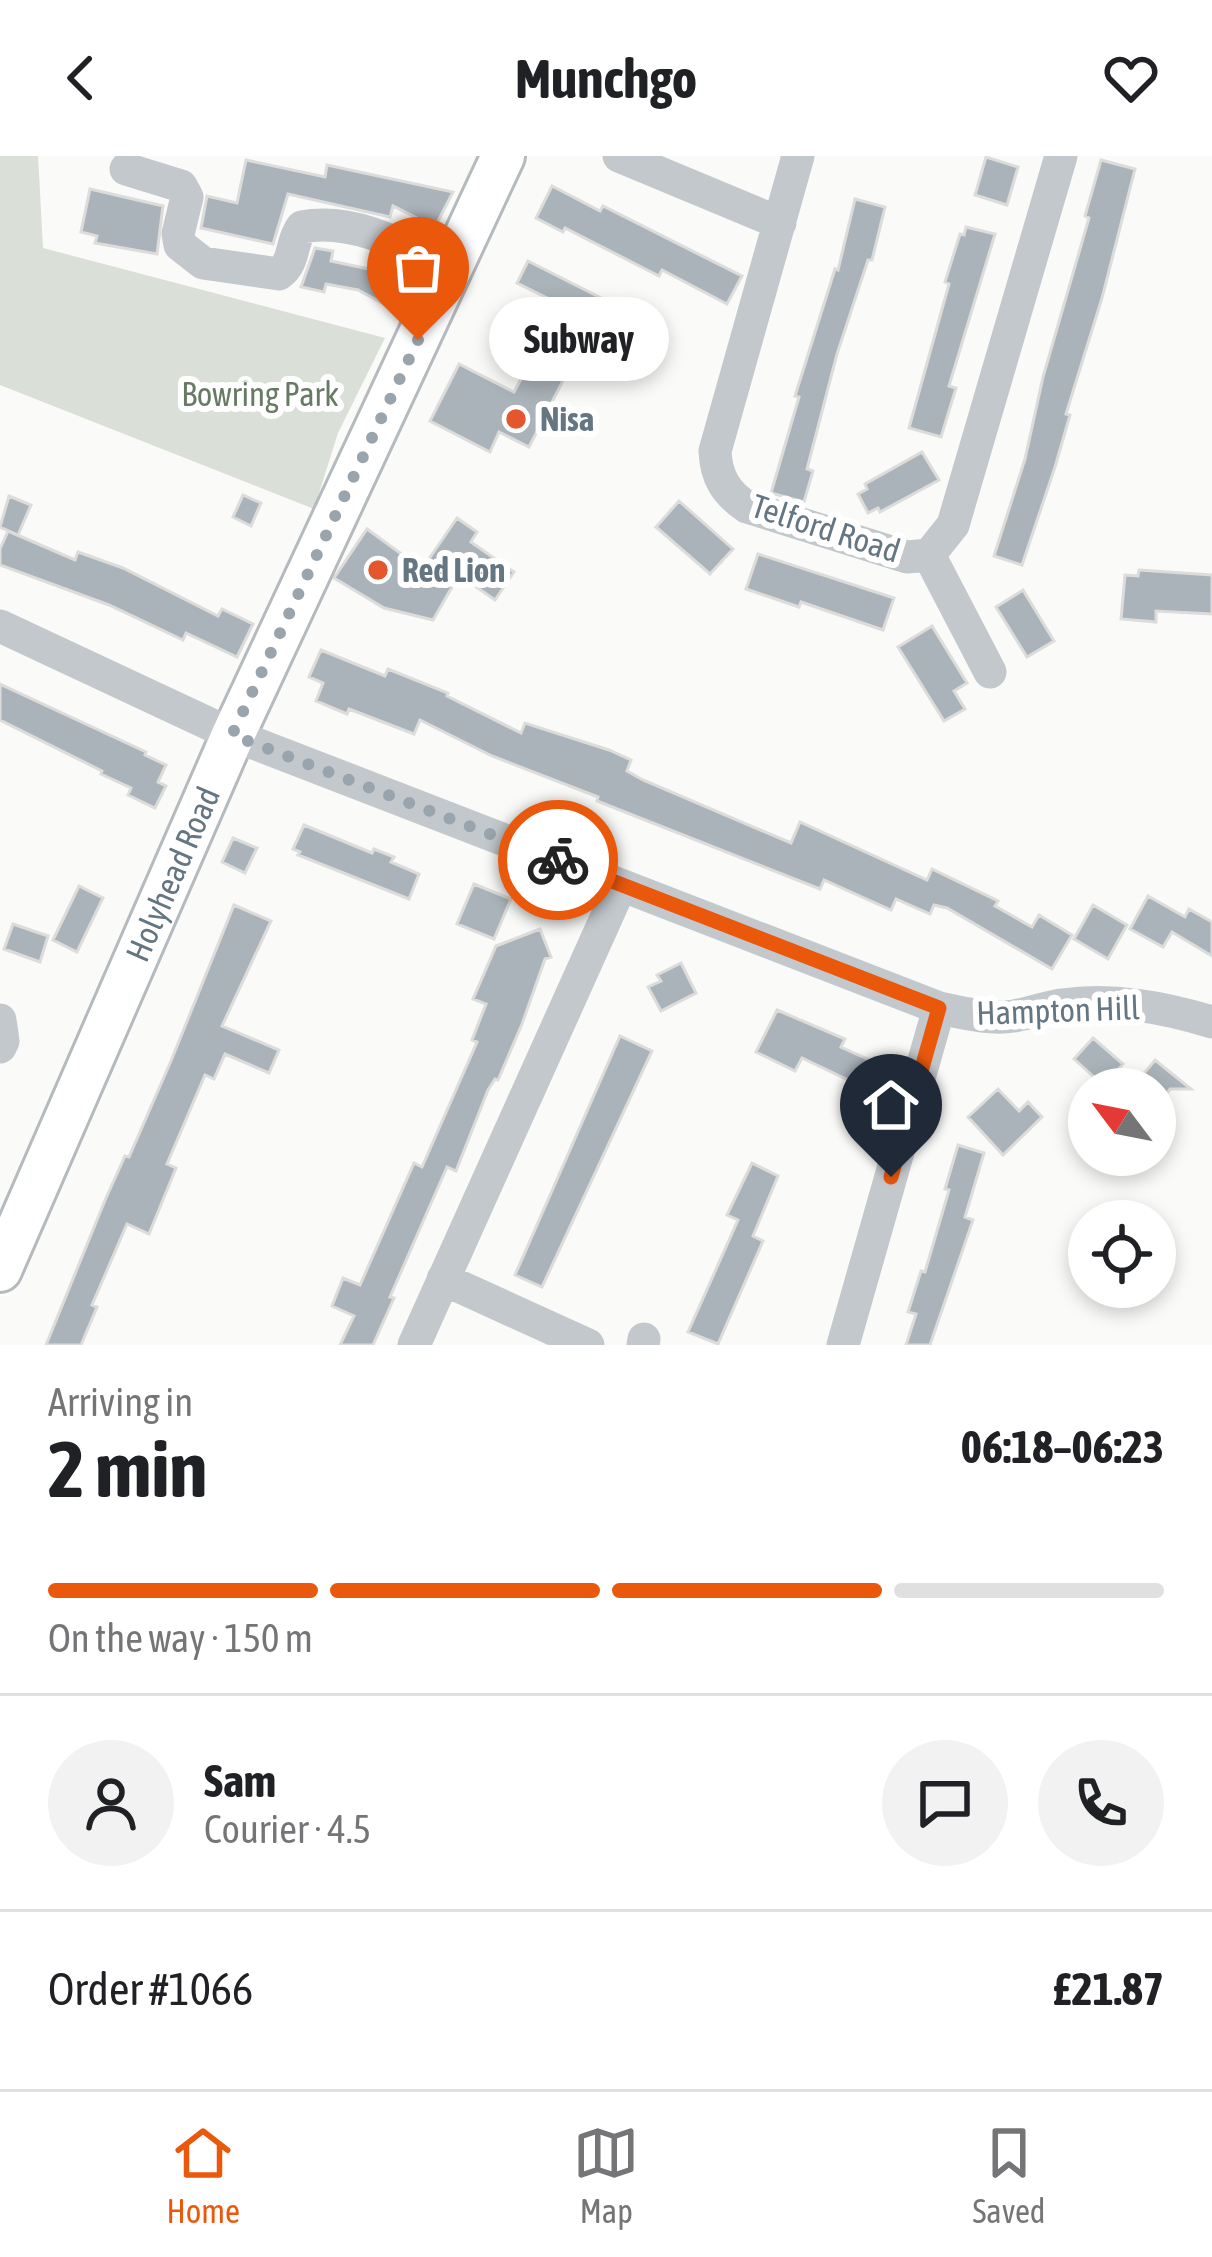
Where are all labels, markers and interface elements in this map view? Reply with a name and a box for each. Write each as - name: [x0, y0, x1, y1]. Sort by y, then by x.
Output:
- icon: back: [48, 45, 114, 111]
- icon: heart: [1098, 45, 1164, 111]
- text: Munchgo: [515, 48, 697, 109]
- pin: [367, 217, 469, 340]
- icon: bag: [385, 235, 451, 301]
- callout: Subway: [490, 298, 670, 382]
- text: Subway: [524, 317, 634, 361]
- park label: Bowring Park: [181, 375, 339, 413]
- place label: Nisa: [540, 400, 594, 438]
- marker: Nisa: [503, 406, 529, 432]
- street label: Telford Road: [747, 486, 905, 570]
- place label: Red Lion: [402, 551, 505, 589]
- marker: Red Lion: [365, 557, 391, 583]
- street label: Holyhead Road: [118, 781, 227, 967]
- courier: [498, 800, 618, 920]
- icon: bike: [525, 827, 591, 893]
- street label: Hampton Hill: [976, 988, 1141, 1032]
- pin: [840, 1054, 942, 1177]
- north arrow: [1068, 1068, 1176, 1176]
- map controls: [1068, 1068, 1176, 1308]
- icon: home: [858, 1072, 924, 1138]
- button: locate: [1068, 1200, 1176, 1308]
- text: Arriving in: [48, 1380, 193, 1424]
- text: 06:18–06:23: [961, 1421, 1164, 1473]
- text: 2 min: [48, 1424, 207, 1514]
- text: On the way · 150 m: [48, 1616, 313, 1660]
- button: person: [48, 1740, 174, 1866]
- button: chat: [882, 1740, 1008, 1866]
- button: phone: [1038, 1740, 1164, 1866]
- text: Sam: [204, 1755, 276, 1807]
- text: Courier · 4.5: [204, 1807, 371, 1851]
- text: Order #1066: [48, 1963, 253, 2015]
- text: £21.87: [1052, 1963, 1164, 2015]
- tab: Home: [167, 2120, 240, 2230]
- tab: Map: [573, 2120, 639, 2230]
- tab: Saved: [972, 2120, 1045, 2230]

